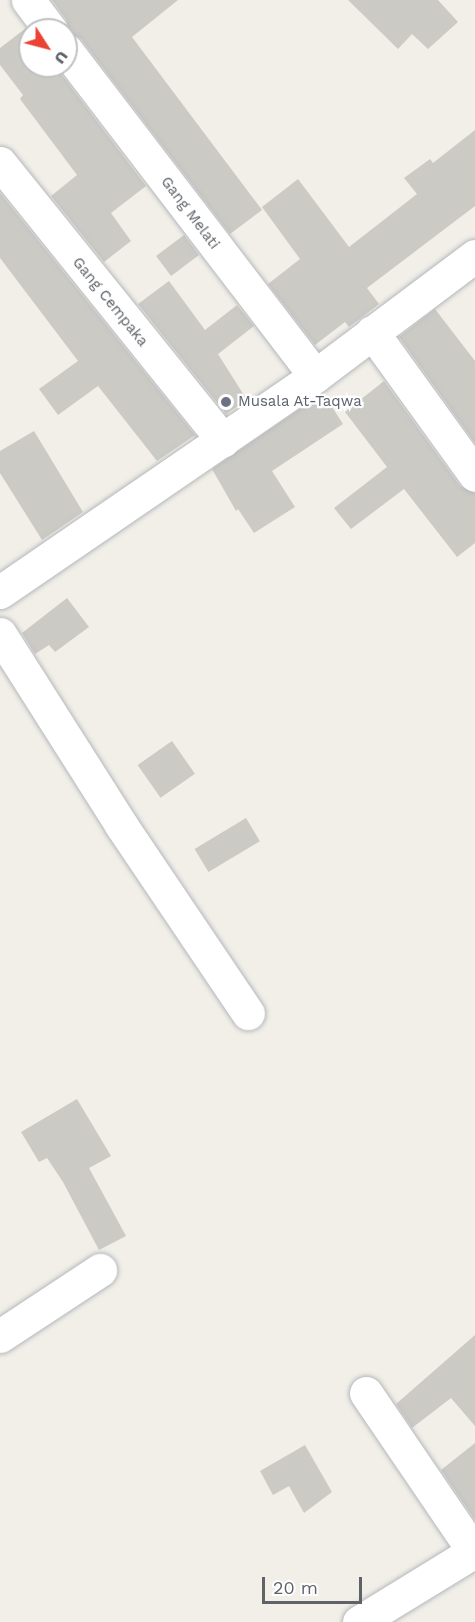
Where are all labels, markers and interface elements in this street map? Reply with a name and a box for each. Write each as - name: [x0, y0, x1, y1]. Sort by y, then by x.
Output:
- north arrow: [18, 18, 78, 78]
- text: U: [50, 48, 72, 68]
- street label: Gang Melati: [157, 173, 223, 253]
- street label: Gang Cempaka: [68, 254, 152, 350]
- place label: Musala At-Taqwa: [238, 393, 363, 411]
- marker: Musala At-Taqwa: [219, 395, 233, 409]
- scale bar: [265, 1565, 366, 1603]
- text: 20 m: [273, 1577, 318, 1598]

